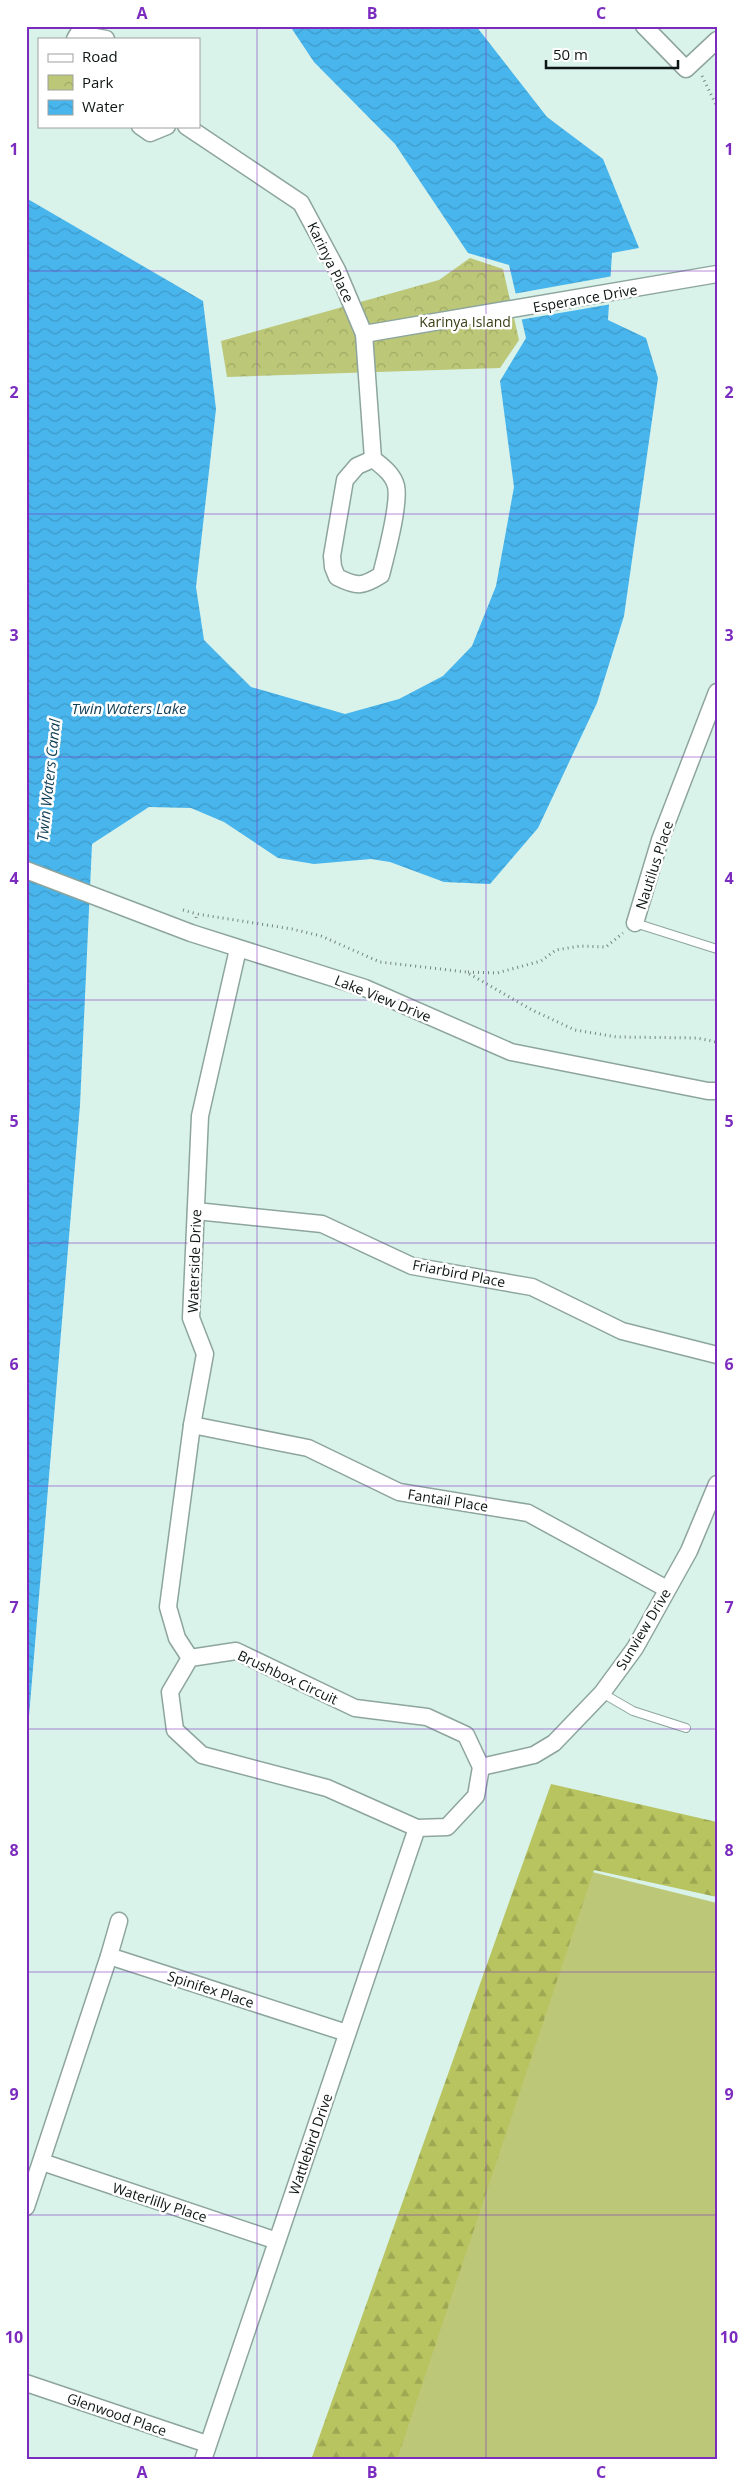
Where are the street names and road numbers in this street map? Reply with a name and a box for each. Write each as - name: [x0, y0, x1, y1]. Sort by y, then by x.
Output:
- street label: Karinya Place: [303, 219, 359, 305]
- street label: Esperance Drive: [531, 279, 639, 317]
- street label: Nautilus Place: [631, 818, 677, 912]
- street label: Lake View Drive: [332, 970, 434, 1026]
- street label: Waterside Drive: [183, 1209, 205, 1313]
- street label: Friarbird Place: [411, 1255, 507, 1291]
- street label: Fantail Place: [406, 1484, 490, 1516]
- street label: Sunview Drive: [611, 1585, 675, 1673]
- street label: Brushbox Circuit: [235, 1645, 341, 1709]
- street label: Spinifex Place: [165, 1966, 257, 2012]
- street label: Wattlebird Drive: [284, 2090, 336, 2197]
- street label: Waterlilly Place: [110, 2178, 210, 2226]
- street label: Glenwood Place: [65, 2388, 170, 2440]

